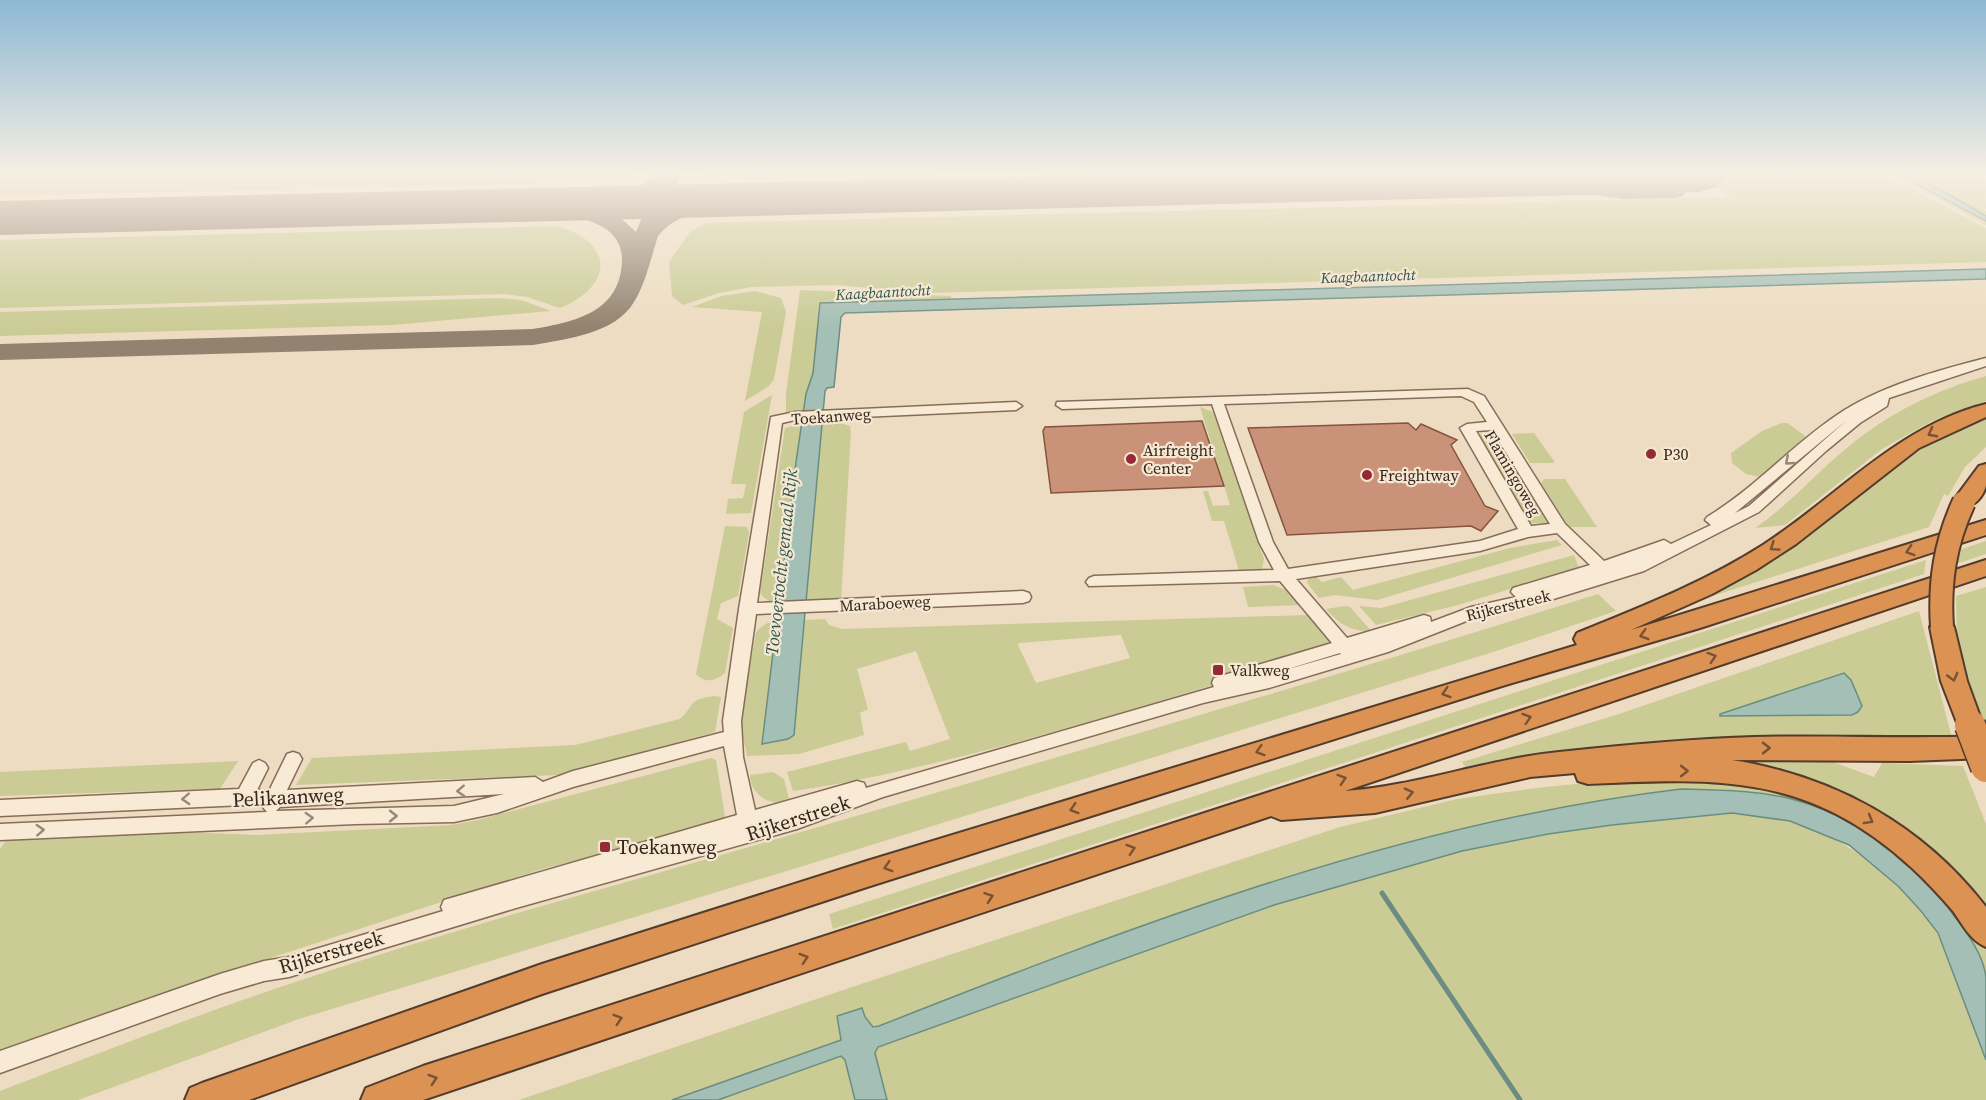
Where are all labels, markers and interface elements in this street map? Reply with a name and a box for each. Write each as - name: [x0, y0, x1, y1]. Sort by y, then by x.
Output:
- water label: Kaagbaantocht: [1319, 264, 1417, 288]
- water label: Kaagbaantocht: [834, 279, 932, 305]
- street label: Toekanweg: [790, 402, 872, 430]
- street label: Flamingoweg: [1479, 426, 1547, 520]
- one-way arrow: [1928, 426, 1938, 437]
- place label: Airfreight Center: [1143, 439, 1214, 479]
- place label: P30: [1663, 443, 1688, 465]
- marker: P30: [1644, 447, 1658, 461]
- marker: Airfreight Center: [1124, 452, 1138, 466]
- one-way arrow: [1785, 454, 1796, 465]
- place label: Freightway: [1379, 464, 1459, 486]
- water label: Toevoertocht gemaal Rijk: [759, 467, 803, 656]
- marker: Freightway: [1360, 468, 1374, 482]
- one-way arrow: [1770, 540, 1781, 551]
- one-way arrow: [1905, 544, 1916, 557]
- street label: Rijkerstreek: [1463, 584, 1553, 626]
- street label: Maraboeweg: [839, 590, 931, 616]
- one-way arrow: [1639, 628, 1650, 640]
- one-way arrow: [1706, 652, 1717, 665]
- place label: Valkweg: [1230, 659, 1290, 681]
- marker: Valkweg: [1211, 663, 1225, 677]
- one-way arrow: [1946, 672, 1959, 682]
- one-way arrow: [1441, 686, 1452, 698]
- one-way arrow: [1521, 713, 1532, 726]
- one-way arrow: [1761, 742, 1770, 754]
- one-way arrow: [1255, 743, 1266, 756]
- one-way arrow: [1679, 765, 1688, 777]
- one-way arrow: [1336, 774, 1347, 787]
- street label: Pelikaanweg: [232, 780, 344, 814]
- one-way arrow: [457, 784, 466, 797]
- street label: Rijkerstreek: [742, 788, 854, 848]
- one-way arrow: [1403, 788, 1413, 801]
- one-way arrow: [181, 793, 190, 806]
- one-way arrow: [1069, 802, 1080, 814]
- one-way arrow: [388, 810, 397, 822]
- one-way arrow: [305, 812, 314, 825]
- one-way arrow: [1863, 813, 1873, 824]
- one-way arrow: [36, 824, 45, 837]
- place label: Toekanweg: [617, 833, 717, 861]
- marker: Toekanweg: [598, 840, 612, 854]
- one-way arrow: [1125, 844, 1136, 856]
- one-way arrow: [883, 860, 894, 872]
- one-way arrow: [983, 891, 994, 904]
- street label: Rijkerstreek: [275, 924, 387, 980]
- one-way arrow: [798, 953, 809, 966]
- one-way arrow: [612, 1014, 623, 1026]
- one-way arrow: [427, 1074, 438, 1087]

